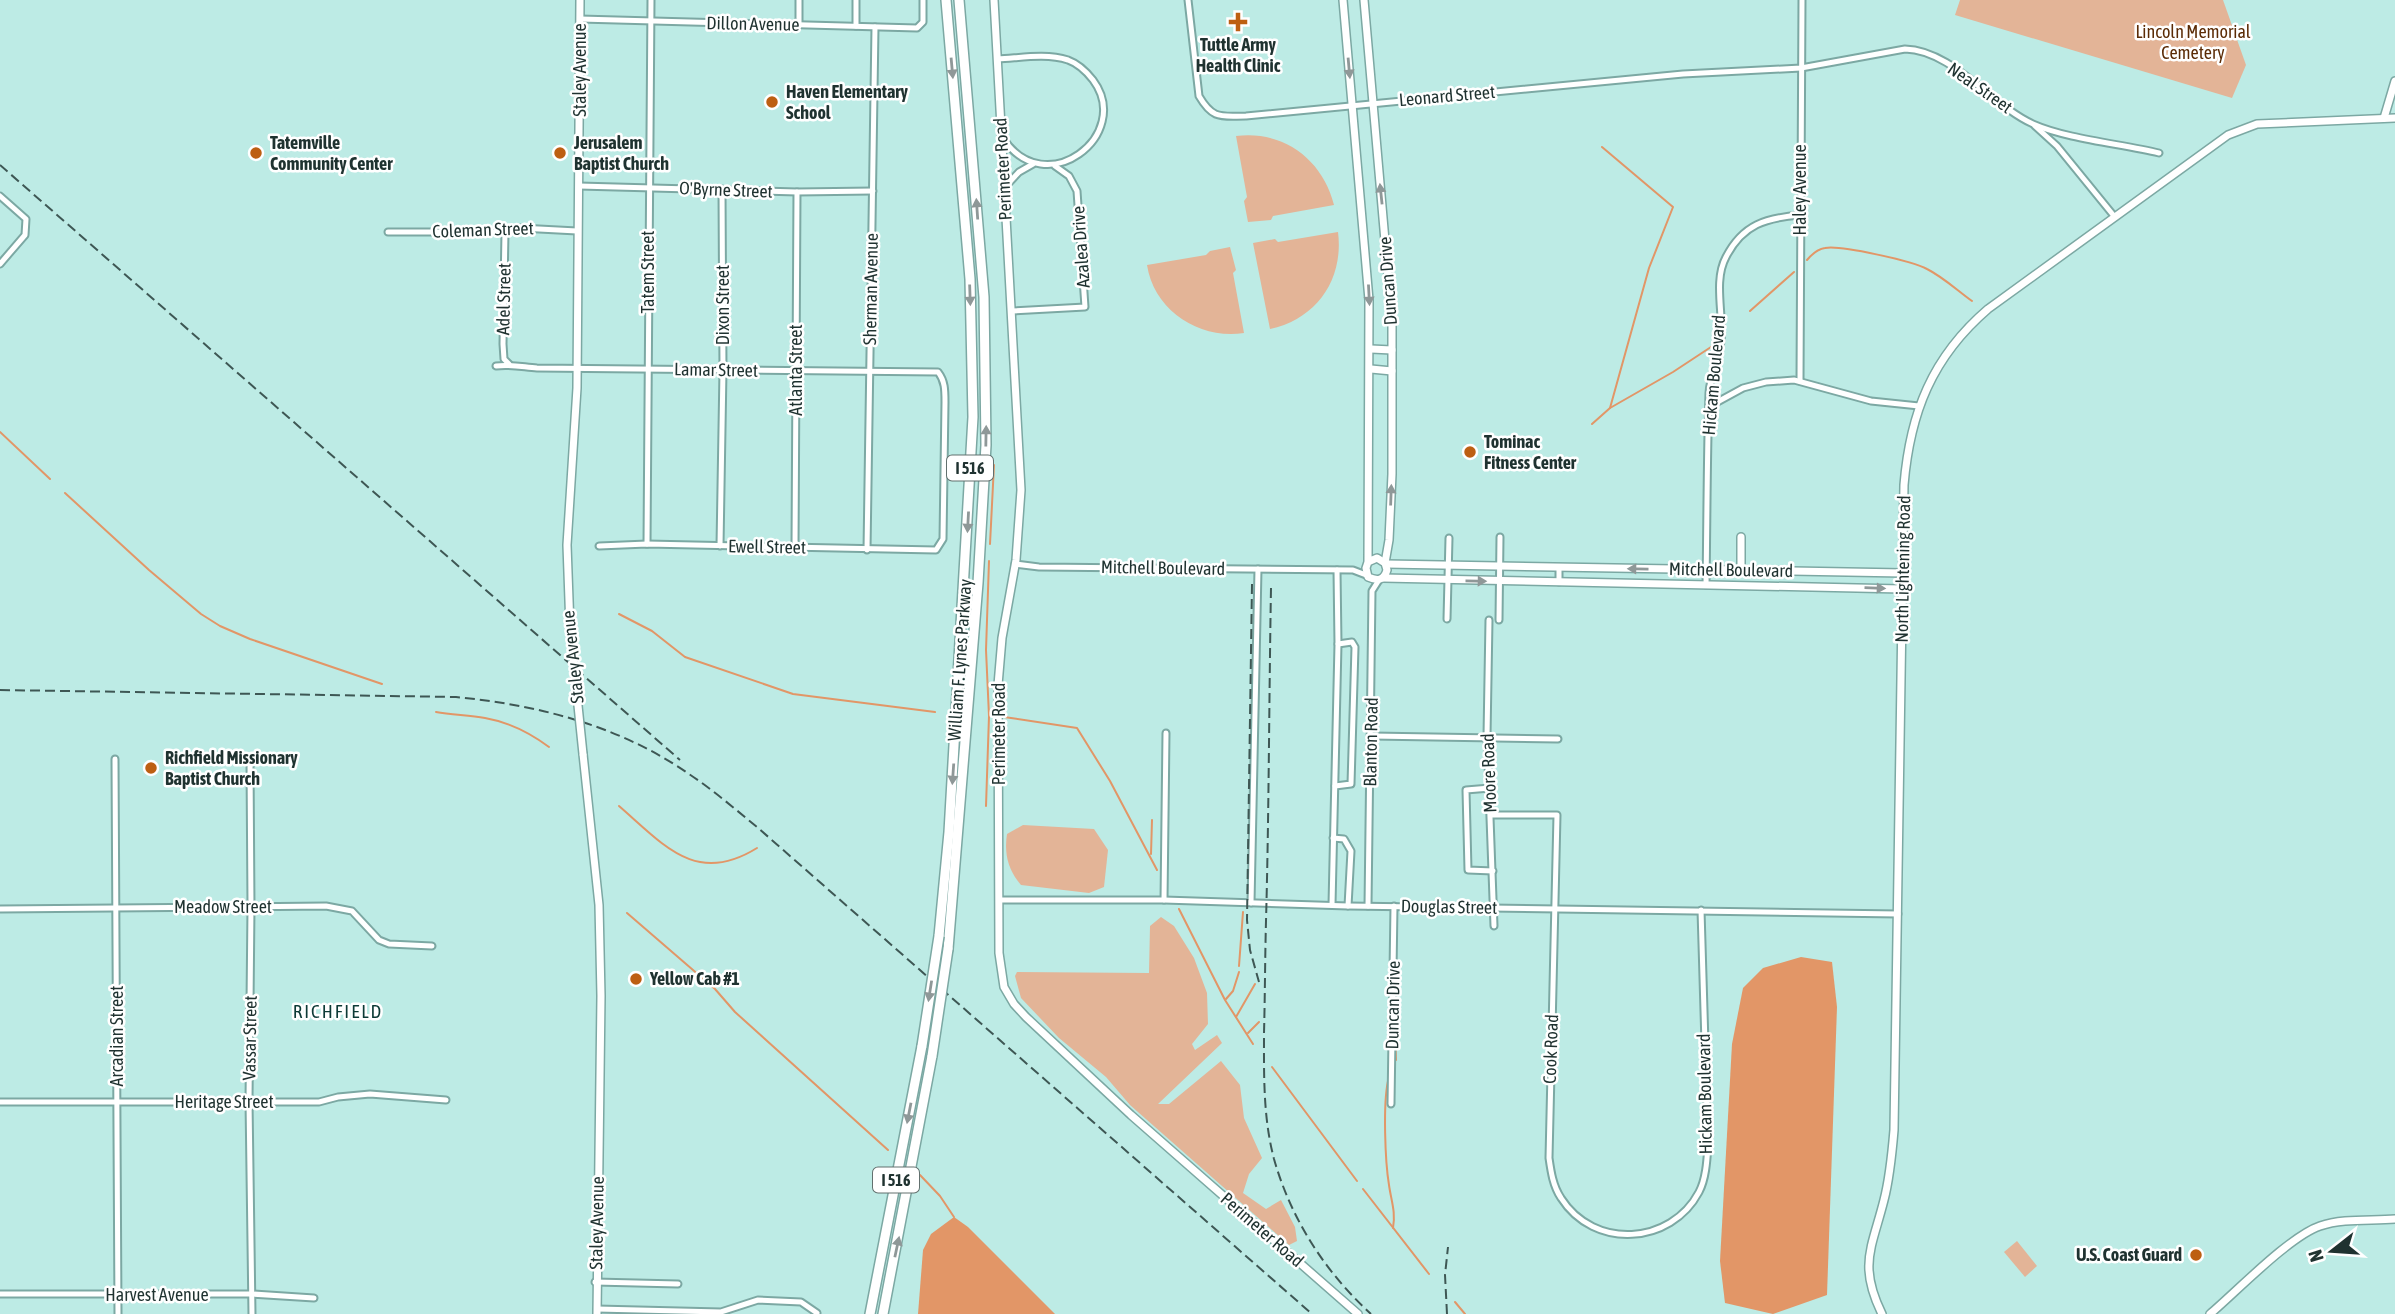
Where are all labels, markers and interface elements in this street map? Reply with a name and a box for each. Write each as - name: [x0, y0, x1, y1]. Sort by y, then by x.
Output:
- street label: Dillon Avenue: [706, 12, 800, 35]
- marker: Tuttle Army Health Clinic: [1228, 12, 1248, 32]
- park label: Lincoln Memorial Cemetery: [2135, 21, 2251, 63]
- street label: Staley Avenue: [569, 23, 590, 117]
- place label: Tuttle Army Health Clinic: [1196, 34, 1281, 76]
- one-way arrow: [947, 57, 958, 79]
- one-way arrow: [1344, 57, 1355, 79]
- street label: Neal Street: [1944, 58, 2017, 117]
- place label: Haven Elementary School: [786, 81, 909, 123]
- street label: Leonard Street: [1398, 81, 1496, 110]
- marker: Haven Elementary School: [764, 94, 780, 110]
- street label: Perimeter Road: [989, 117, 1016, 221]
- place label: Tatemville Community Center: [270, 132, 393, 174]
- place label: Jerusalem Baptist Church: [573, 132, 669, 174]
- street label: Haley Avenue: [1789, 144, 1810, 236]
- marker: Tatemville Community Center: [248, 145, 264, 161]
- marker: Jerusalem Baptist Church: [552, 145, 568, 161]
- street label: O'Byrne Street: [679, 177, 773, 202]
- one-way arrow: [1375, 183, 1386, 205]
- one-way arrow: [971, 198, 982, 220]
- street label: Azalea Drive: [1067, 205, 1094, 289]
- street label: Coleman Street: [432, 217, 534, 242]
- street label: Tatem Street: [637, 230, 658, 314]
- street label: Sherman Avenue: [859, 233, 882, 345]
- street label: Duncan Drive: [1374, 236, 1401, 326]
- street label: Adel Street: [492, 263, 515, 335]
- street label: Dixon Street: [712, 265, 733, 345]
- one-way arrow: [965, 284, 976, 306]
- one-way arrow: [1364, 284, 1375, 306]
- street label: Hickam Boulevard: [1698, 314, 1729, 436]
- street label: Atlanta Street: [785, 324, 806, 416]
- street label: Lamar Street: [674, 358, 758, 381]
- one-way arrow: [981, 425, 992, 447]
- place label: Tominac Fitness Center: [1484, 431, 1577, 473]
- marker: Tominac Fitness Center: [1462, 444, 1478, 460]
- road number: I 516: [947, 456, 993, 481]
- one-way arrow: [1385, 483, 1396, 505]
- street label: North Lightening Road: [1891, 495, 1914, 643]
- one-way arrow: [962, 511, 973, 533]
- street label: Ewell Street: [728, 535, 806, 558]
- street label: Mitchell Boulevard: [1101, 556, 1225, 579]
- street label: Mitchell Boulevard: [1669, 558, 1793, 581]
- one-way arrow: [1627, 563, 1649, 575]
- one-way arrow: [1465, 575, 1487, 587]
- street label: William F. Lynes Parkway: [943, 578, 976, 742]
- one-way arrow: [1864, 583, 1886, 594]
- street label: Staley Avenue: [557, 610, 588, 705]
- street label: Perimeter Road: [988, 683, 1009, 785]
- street label: Blanton Road: [1359, 697, 1382, 787]
- street label: Moore Road: [1477, 733, 1500, 813]
- place label: Richfield Missionary Baptist Church: [165, 747, 298, 789]
- marker: Richfield Missionary Baptist Church: [143, 760, 159, 776]
- one-way arrow: [947, 763, 958, 785]
- street label: Douglas Street: [1401, 895, 1497, 918]
- street label: Meadow Street: [174, 896, 272, 917]
- street label: Duncan Drive: [1381, 960, 1404, 1050]
- place label: Yellow Cab #1: [649, 968, 740, 989]
- marker: Yellow Cab #1: [628, 971, 644, 987]
- one-way arrow: [925, 980, 936, 1002]
- street label: Arcadian Street: [106, 986, 127, 1086]
- street label: Vassar Street: [238, 995, 261, 1081]
- district label: RICHFIELD: [293, 1000, 383, 1022]
- street label: Cook Road: [1539, 1014, 1562, 1084]
- street label: Hickam Boulevard: [1693, 1033, 1716, 1155]
- street label: Heritage Street: [174, 1091, 274, 1112]
- one-way arrow: [903, 1102, 914, 1124]
- road number: I 516: [873, 1168, 919, 1192]
- street label: Staley Avenue: [585, 1176, 608, 1270]
- street label: Perimeter Road: [1217, 1188, 1308, 1271]
- north arrow: [2297, 1216, 2367, 1286]
- one-way arrow: [891, 1236, 902, 1258]
- place label: U.S. Coast Guard: [2076, 1244, 2182, 1265]
- marker: U.S. Coast Guard: [2188, 1247, 2204, 1263]
- text: N: [2304, 1247, 2328, 1265]
- street label: Harvest Avenue: [105, 1284, 209, 1305]

